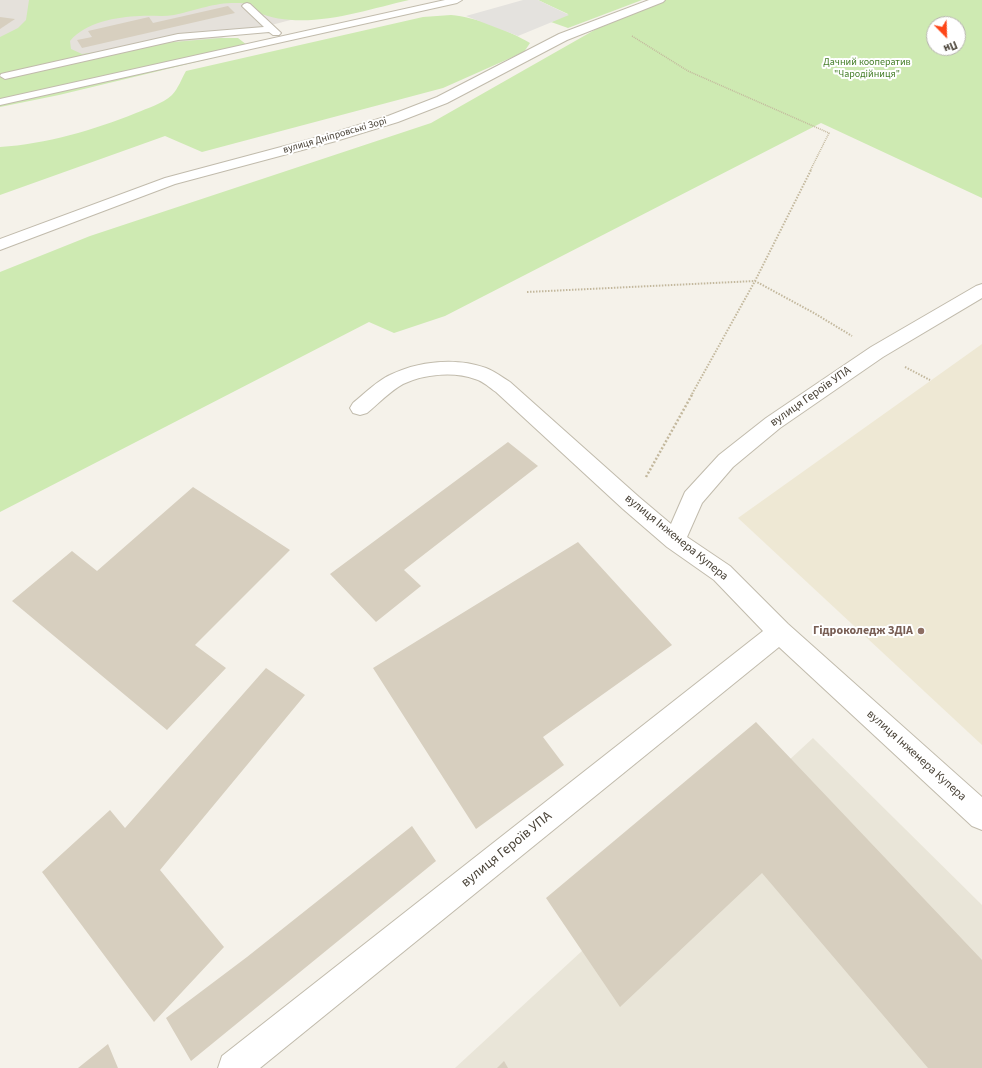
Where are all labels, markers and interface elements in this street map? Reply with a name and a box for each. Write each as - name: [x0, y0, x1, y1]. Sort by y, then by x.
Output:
- north arrow: [926, 16, 966, 56]
- text: Пн: [941, 37, 960, 56]
- park label: Дачний кооператив "Чародійниця": [823, 57, 911, 80]
- street label: вулиця Дніпровські Зорі: [282, 115, 388, 157]
- street label: вулиця Героїв УПА: [768, 364, 854, 430]
- street label: вулиця Інженера Купера: [621, 492, 731, 584]
- place label: Гідроколедж ЗДIА: [813, 624, 913, 638]
- marker: Гідроколедж ЗДIА: [916, 626, 926, 636]
- street label: вулиця Інженера Купера: [863, 707, 969, 805]
- street label: вулиця Героїв УПА: [458, 808, 556, 892]

